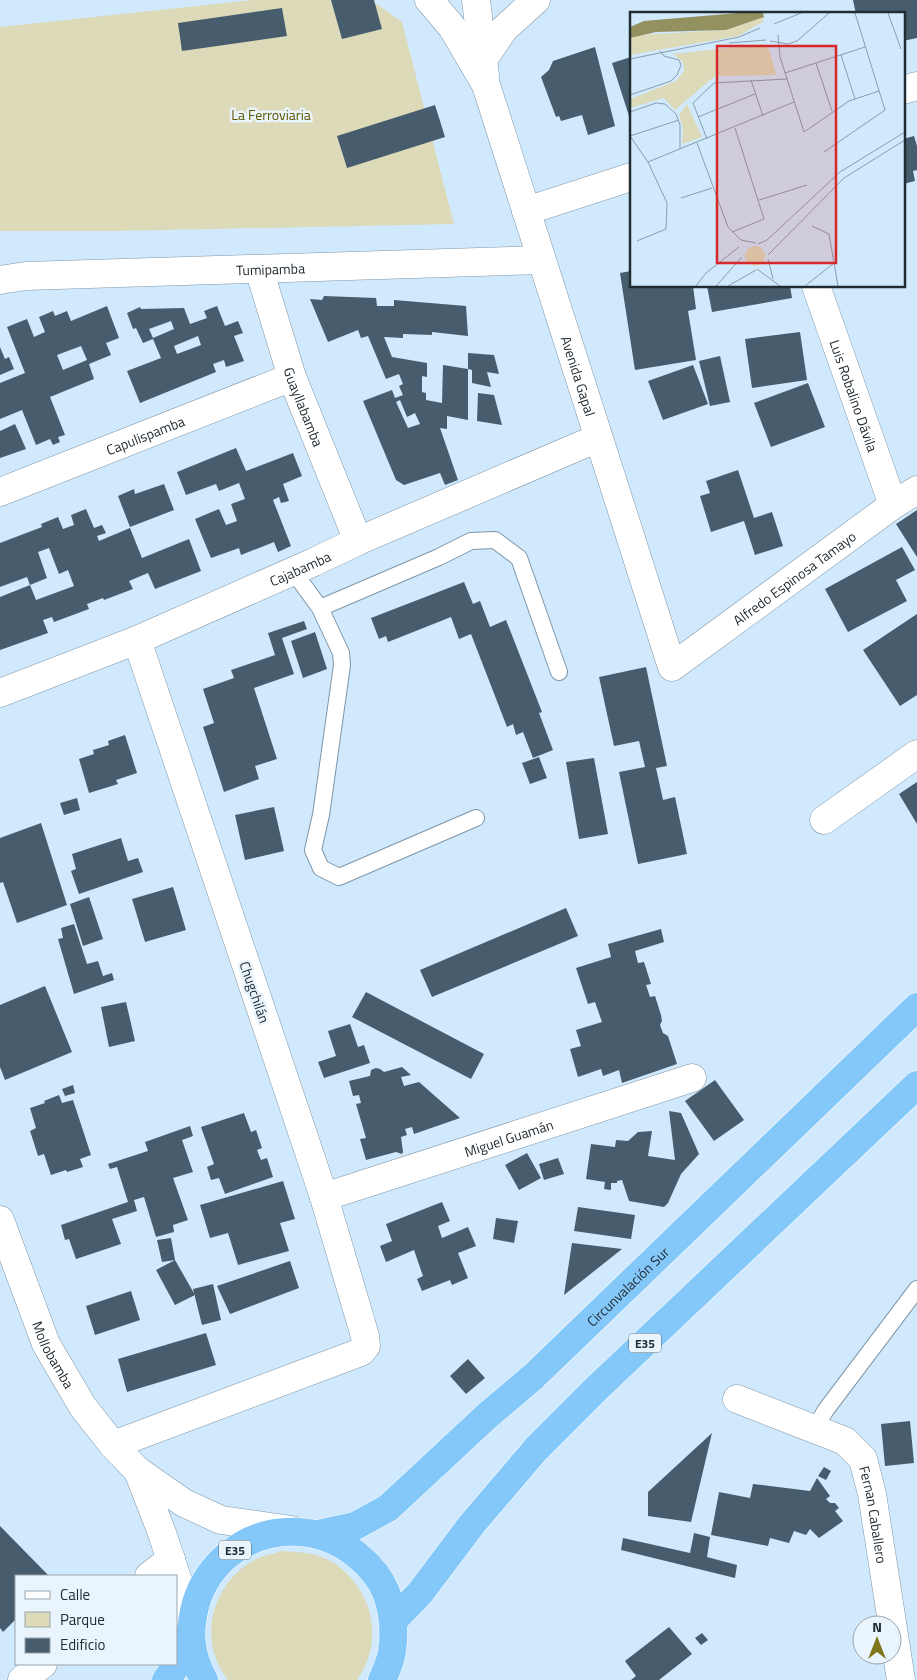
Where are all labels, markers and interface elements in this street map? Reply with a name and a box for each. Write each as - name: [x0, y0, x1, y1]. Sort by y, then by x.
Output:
- inset map: [630, 12, 904, 288]
- park label: La Ferroviaria: [231, 104, 311, 125]
- street label: Tumipamba: [236, 257, 305, 280]
- street label: Avenida Gapal: [556, 333, 602, 419]
- street label: Luis Robalino Dávila: [825, 337, 884, 454]
- street label: Guayllabamba: [279, 365, 329, 450]
- street label: Capulispamba: [103, 410, 188, 460]
- street label: Alfredo Espinosa Tamayo: [728, 525, 860, 630]
- street label: Cajabamba: [266, 545, 334, 591]
- street label: Chugchilán: [235, 958, 275, 1026]
- street label: Miguel Guamán: [461, 1113, 556, 1161]
- street label: Circunvalación Sur: [581, 1241, 673, 1331]
- street label: Mollobamba: [28, 1318, 80, 1392]
- road number: E35: [629, 1334, 661, 1352]
- street label: Fernan Caballero: [855, 1463, 893, 1565]
- road number: E35: [219, 1540, 251, 1560]
- legend: [15, 1575, 178, 1665]
- text: Calle: [60, 1583, 90, 1606]
- text: Parque: [60, 1608, 105, 1631]
- north arrow: [852, 1615, 902, 1665]
- text: N: [872, 1616, 882, 1637]
- text: Edificio: [60, 1633, 105, 1656]

